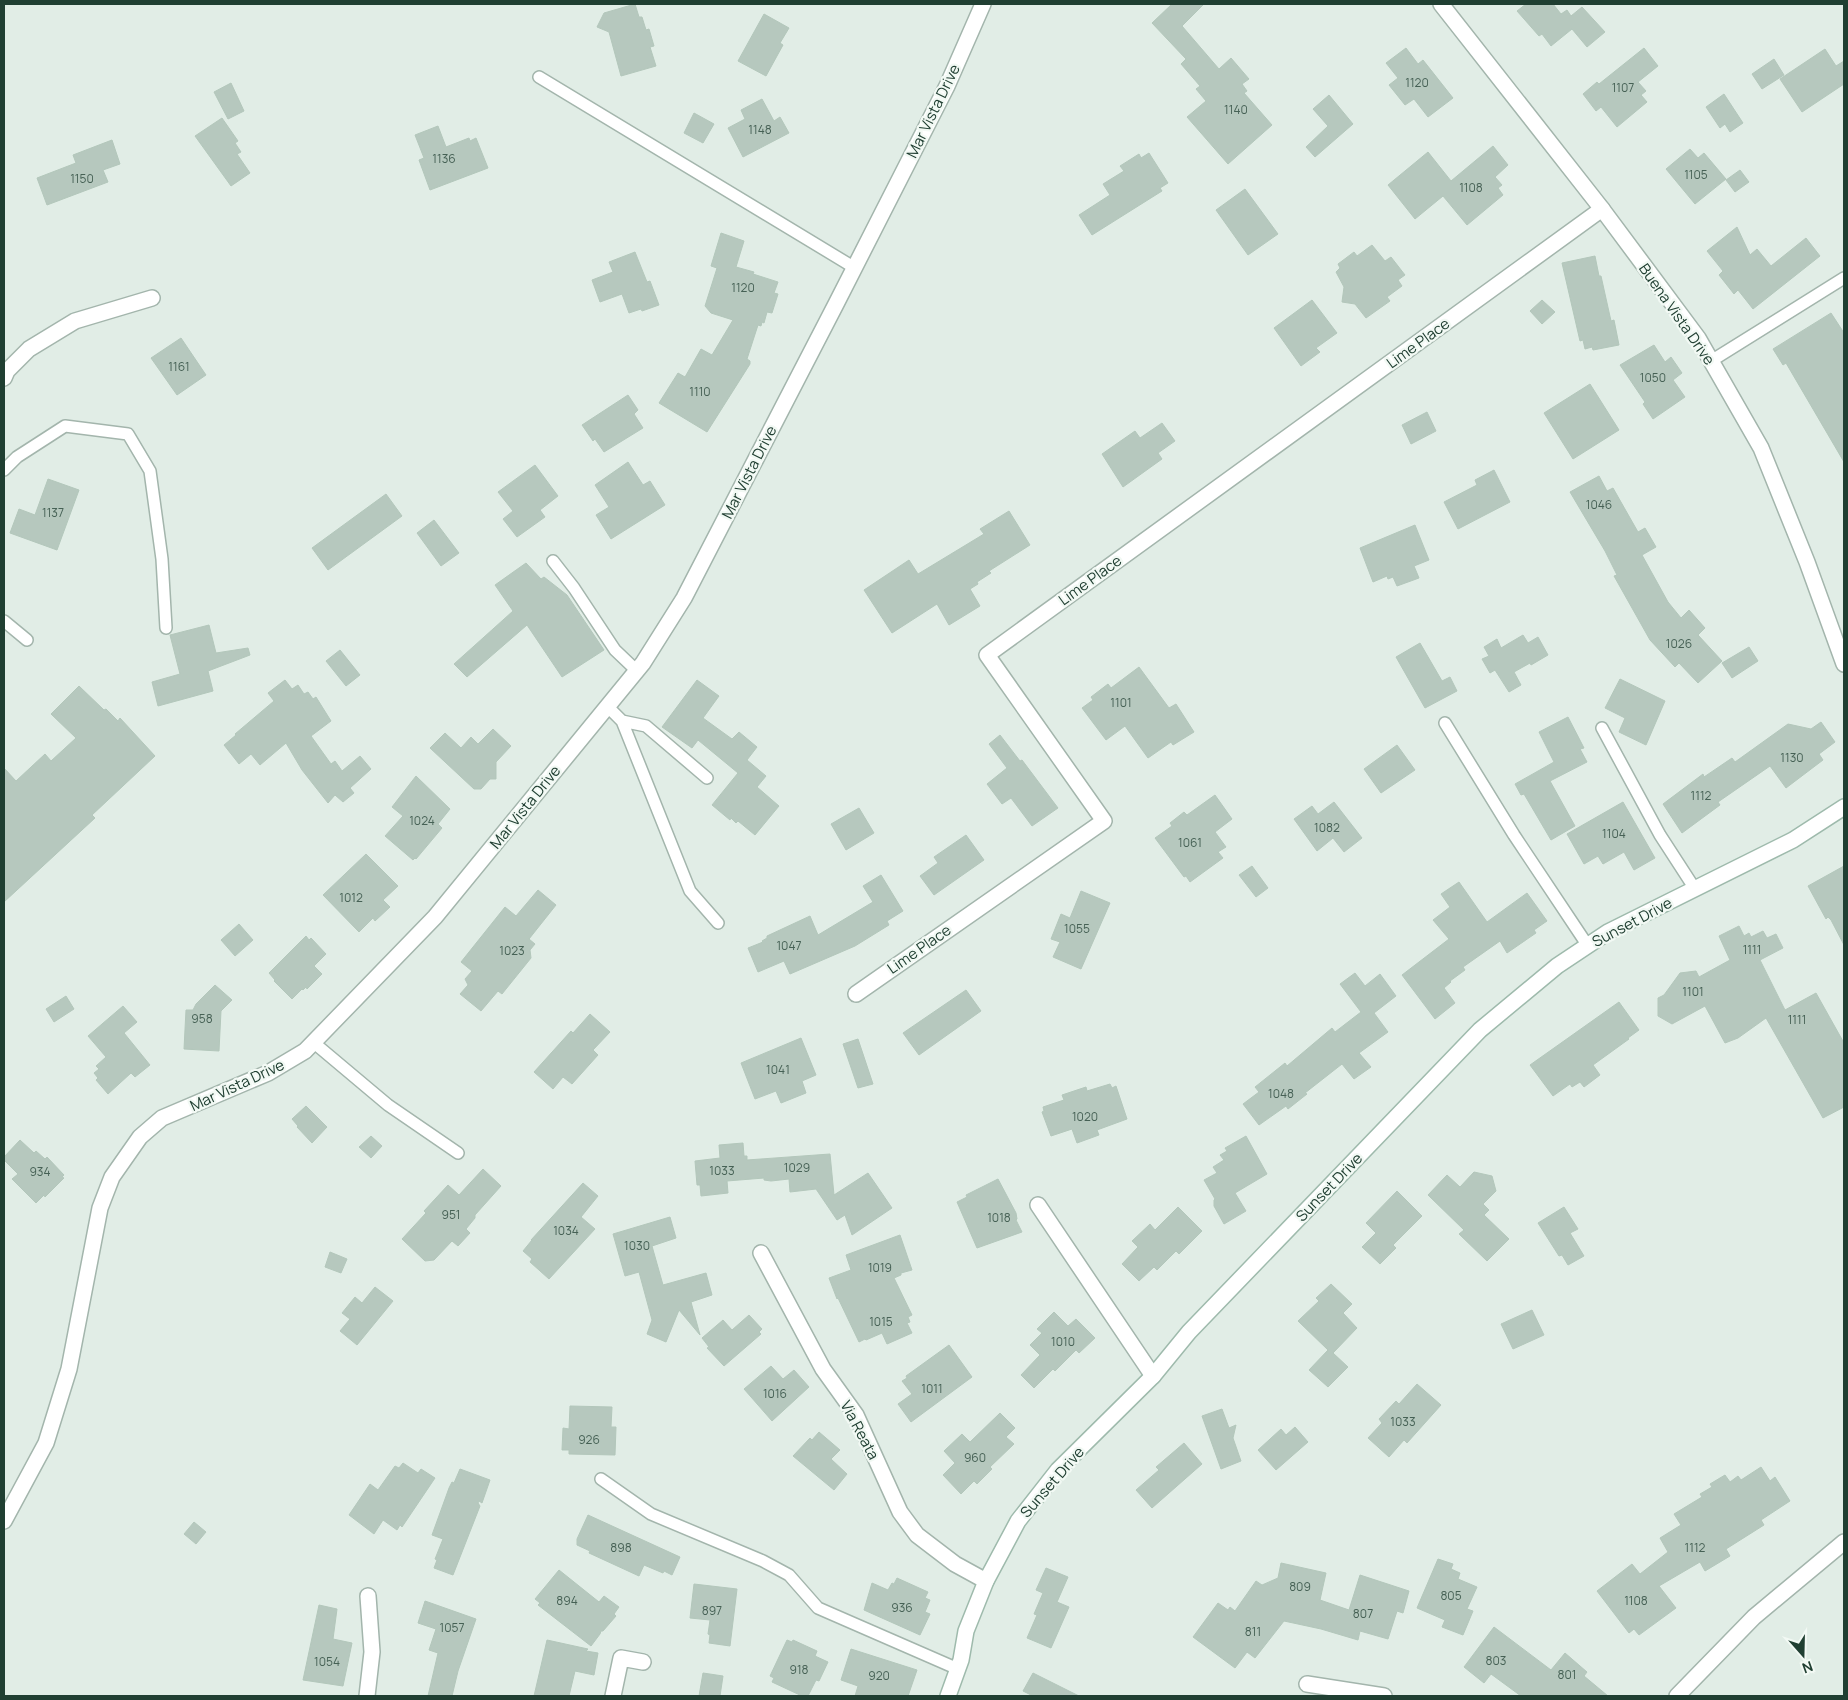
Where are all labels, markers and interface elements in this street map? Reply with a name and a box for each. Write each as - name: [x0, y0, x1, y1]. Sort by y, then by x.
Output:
- street label: Mar Vista Drive: [901, 60, 965, 161]
- house number: 1120: [1405, 74, 1429, 91]
- house number: 1107: [1612, 79, 1634, 96]
- house number: 1140: [1224, 101, 1248, 118]
- house number: 1148: [748, 121, 772, 138]
- house number: 1136: [432, 150, 456, 167]
- house number: 1105: [1684, 166, 1708, 183]
- house number: 1150: [70, 170, 94, 187]
- house number: 1108: [1459, 179, 1483, 196]
- street label: Buena Vista Drive: [1634, 259, 1720, 369]
- house number: 1120: [731, 279, 755, 296]
- street label: Lime Place: [1382, 313, 1454, 373]
- house number: 1161: [168, 358, 190, 375]
- house number: 1050: [1640, 369, 1666, 386]
- house number: 1110: [689, 383, 711, 400]
- street label: Mar Vista Drive: [717, 422, 782, 522]
- house number: 1046: [1586, 496, 1612, 513]
- house number: 1137: [42, 504, 64, 521]
- street label: Lime Place: [1054, 550, 1126, 610]
- house number: 1026: [1666, 635, 1692, 652]
- house number: 1101: [1110, 694, 1132, 711]
- house number: 1130: [1780, 749, 1804, 766]
- street label: Mar Vista Drive: [485, 761, 565, 853]
- house number: 1112: [1691, 787, 1712, 804]
- house number: 1024: [409, 812, 435, 829]
- house number: 1082: [1314, 819, 1340, 836]
- house number: 1104: [1602, 825, 1626, 842]
- house number: 1061: [1178, 834, 1202, 851]
- house number: 1012: [339, 889, 363, 906]
- street label: Sunset Drive: [1588, 892, 1676, 952]
- street label: Lime Place: [883, 919, 955, 979]
- house number: 1055: [1064, 920, 1090, 937]
- house number: 1047: [776, 937, 802, 954]
- house number: 1111: [1743, 941, 1761, 958]
- house number: 1023: [499, 942, 525, 959]
- house number: 1101: [1682, 983, 1704, 1000]
- house number: 958: [191, 1010, 213, 1027]
- house number: 1111: [1788, 1011, 1806, 1028]
- street label: Mar Vista Drive: [186, 1054, 288, 1116]
- house number: 1041: [766, 1061, 790, 1078]
- house number: 1048: [1268, 1085, 1294, 1102]
- house number: 1020: [1072, 1108, 1098, 1125]
- street label: Sunset Drive: [1291, 1148, 1367, 1226]
- house number: 1029: [784, 1159, 810, 1176]
- house number: 1033: [709, 1162, 735, 1179]
- house number: 934: [29, 1163, 51, 1180]
- house number: 951: [441, 1206, 461, 1223]
- house number: 1018: [987, 1209, 1011, 1226]
- house number: 1034: [553, 1222, 579, 1239]
- house number: 1030: [624, 1237, 650, 1254]
- house number: 1019: [868, 1259, 892, 1276]
- house number: 1015: [869, 1313, 893, 1330]
- house number: 1010: [1051, 1333, 1075, 1350]
- house number: 1011: [921, 1380, 943, 1397]
- house number: 1016: [763, 1385, 787, 1402]
- street label: Via Reata: [836, 1397, 884, 1463]
- house number: 1033: [1390, 1413, 1416, 1430]
- house number: 926: [578, 1431, 600, 1448]
- street label: Sunset Drive: [1015, 1442, 1089, 1522]
- house number: 960: [964, 1449, 986, 1466]
- house number: 898: [610, 1539, 632, 1556]
- house number: 1112: [1685, 1539, 1706, 1556]
- house number: 809: [1289, 1578, 1311, 1595]
- house number: 805: [1440, 1587, 1462, 1604]
- house number: 894: [556, 1592, 578, 1609]
- house number: 1108: [1624, 1592, 1648, 1609]
- house number: 936: [891, 1599, 913, 1616]
- house number: 897: [702, 1602, 722, 1619]
- house number: 807: [1353, 1605, 1373, 1622]
- house number: 1057: [440, 1619, 464, 1636]
- house number: 811: [1245, 1623, 1261, 1640]
- north arrow: [1778, 1630, 1828, 1680]
- house number: 803: [1486, 1652, 1506, 1669]
- house number: 1054: [314, 1653, 340, 1670]
- text: N: [1800, 1657, 1816, 1678]
- house number: 918: [789, 1661, 809, 1678]
- house number: 801: [1558, 1666, 1576, 1683]
- house number: 920: [868, 1667, 890, 1684]

